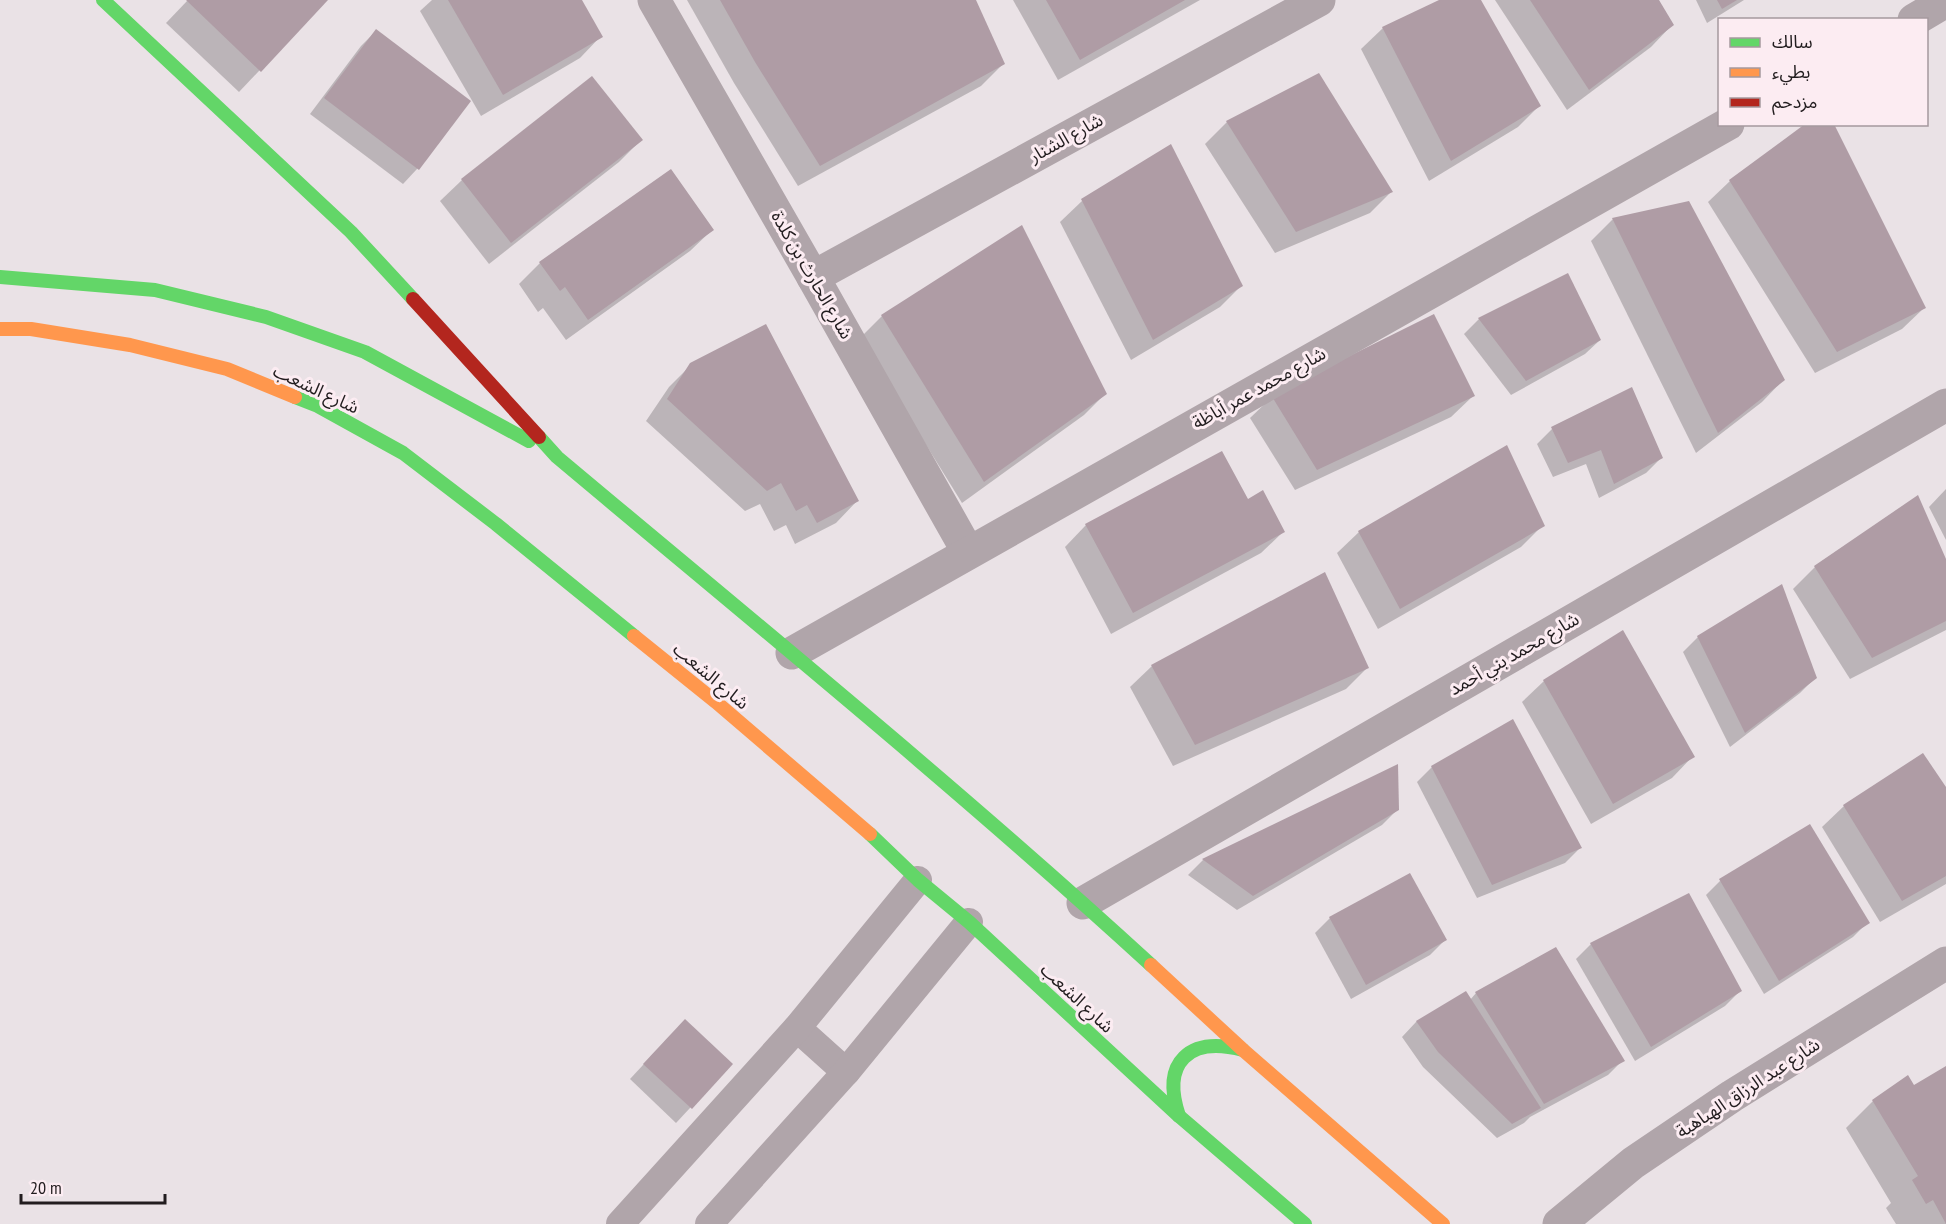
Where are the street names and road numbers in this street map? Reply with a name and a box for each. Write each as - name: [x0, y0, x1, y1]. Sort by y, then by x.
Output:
- street label: شارع الشنار: [1024, 108, 1108, 170]
- street label: شارع الحارث بن كلدة: [764, 206, 858, 345]
- street label: شارع محمد عمر أباظة: [1188, 341, 1331, 436]
- street label: شارع الشعب: [268, 359, 363, 421]
- street label: شارع محمد بني أحمد: [1445, 607, 1584, 703]
- street label: شارع الشعب: [667, 637, 754, 716]
- street label: شارع الشعب: [1034, 958, 1119, 1040]
- street label: شارع عبد الرزاق الهباهبة: [1672, 1033, 1825, 1145]

